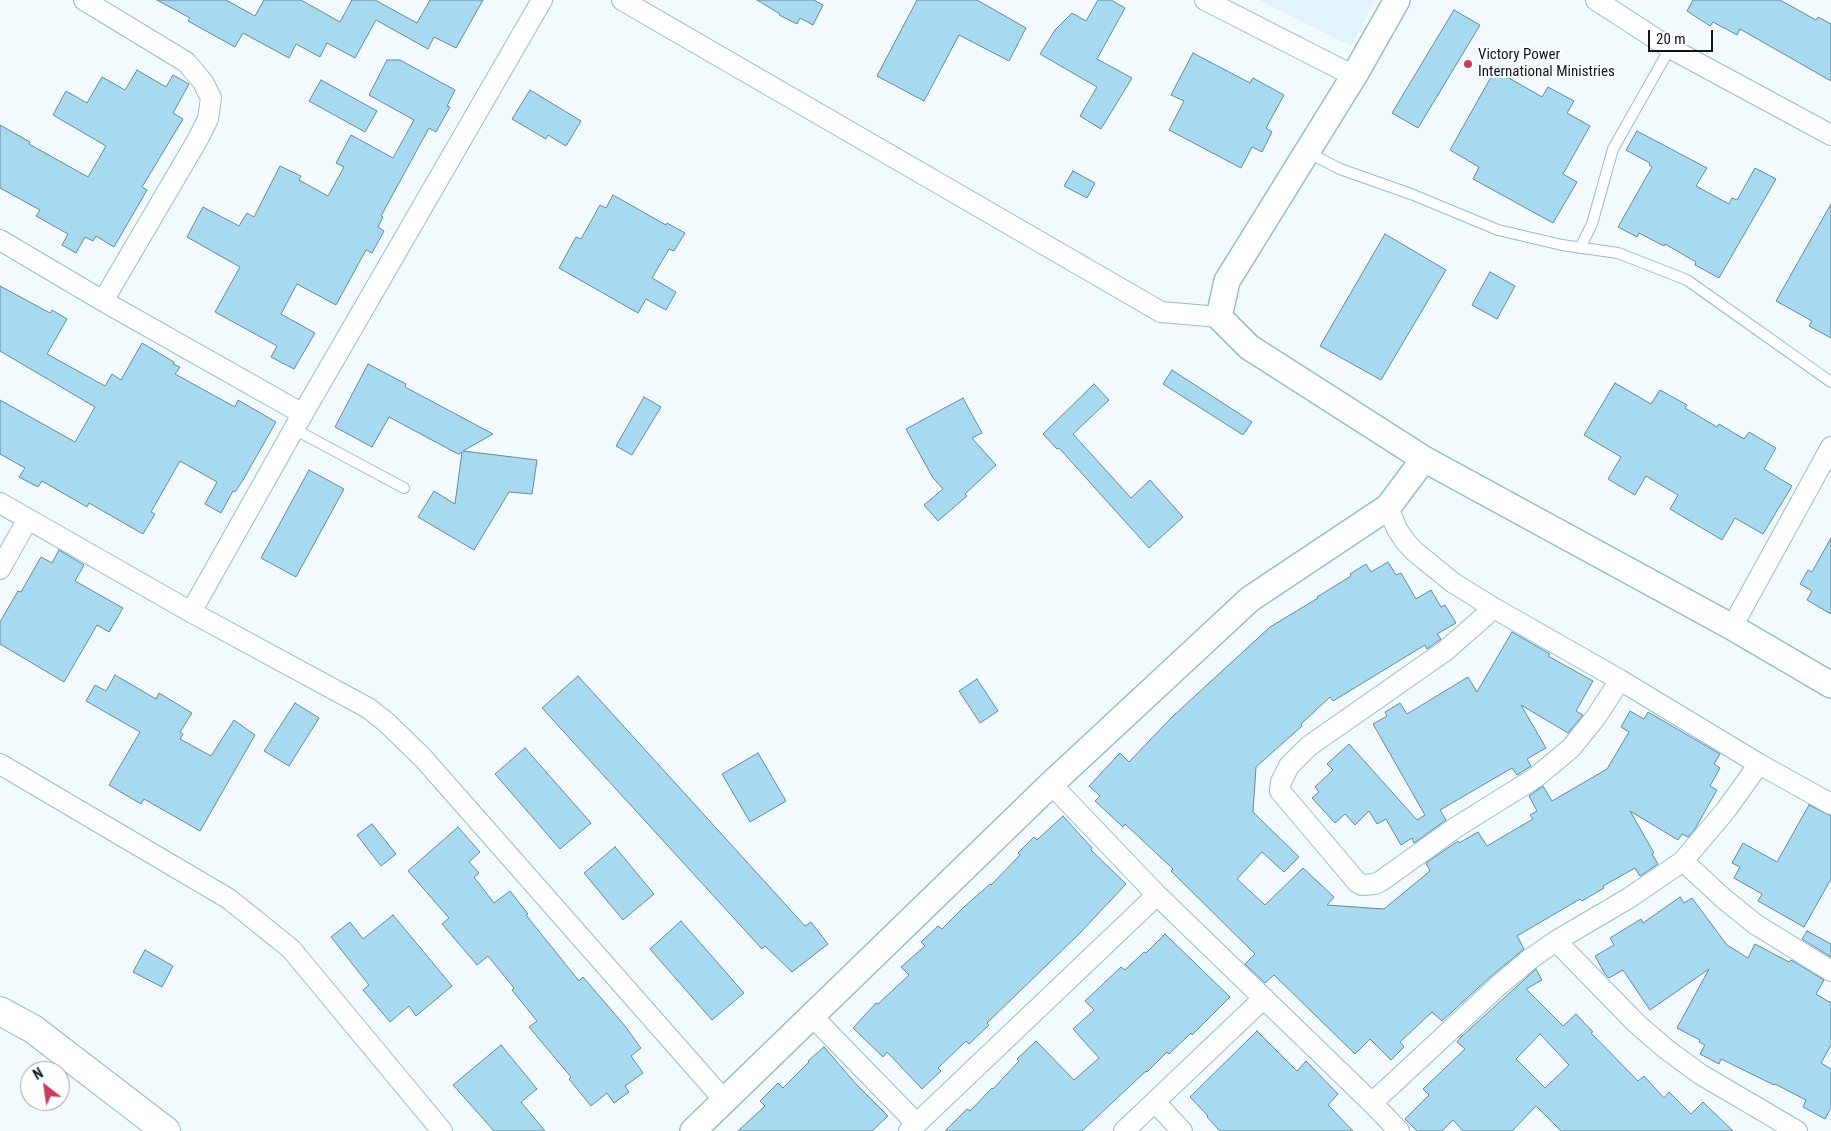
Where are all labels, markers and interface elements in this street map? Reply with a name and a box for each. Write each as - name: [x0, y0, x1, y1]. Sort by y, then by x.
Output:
- scale bar: [1651, 20, 1716, 52]
- text: 20 m: [1656, 30, 1686, 48]
- place label: Victory Power International Ministries: [1478, 46, 1615, 81]
- marker: Victory Power International Ministries: [1462, 58, 1474, 70]
- north arrow: [20, 1061, 70, 1111]
- text: N: [30, 1065, 46, 1083]

